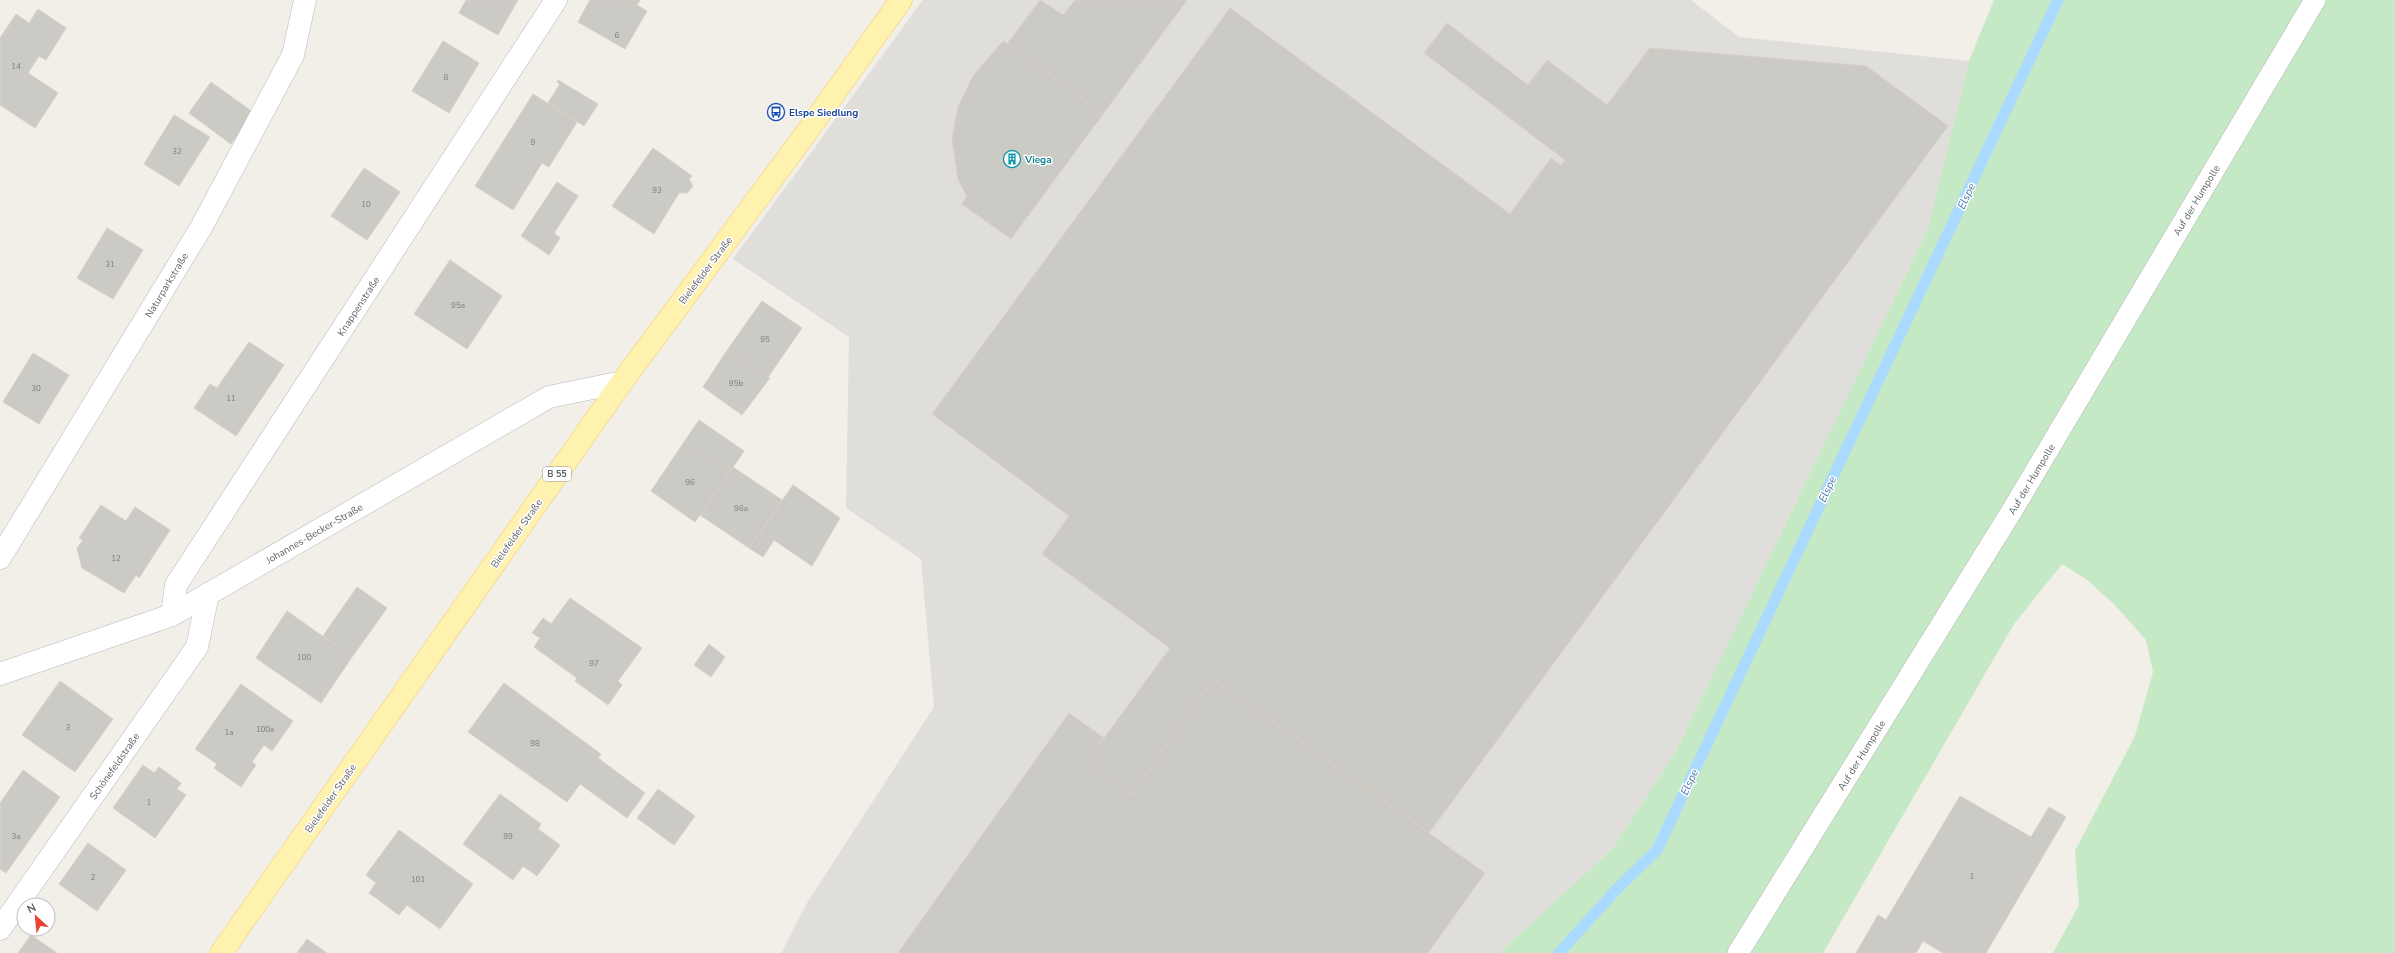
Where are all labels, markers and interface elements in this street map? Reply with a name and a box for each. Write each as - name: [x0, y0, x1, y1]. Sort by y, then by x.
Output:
- house number: 6: [615, 30, 620, 41]
- house number: 14: [11, 61, 21, 72]
- house number: 8: [444, 72, 449, 83]
- bus stop icon: Elspe Siedlung: [766, 102, 786, 122]
- place label: Elspe Siedlung: [789, 106, 858, 120]
- house number: 9: [531, 137, 536, 148]
- house number: 32: [172, 146, 182, 157]
- building icon: Viega: [1002, 149, 1022, 169]
- place label: Viega: [1024, 153, 1052, 167]
- street label: Auf der Humpolle: [2170, 162, 2224, 239]
- water label: Elspe: [1954, 181, 1979, 212]
- house number: 93: [652, 185, 662, 196]
- house number: 10: [361, 199, 371, 210]
- street label: Bielefelder Straße: [676, 234, 736, 307]
- street label: Naturparkstraße: [142, 250, 192, 321]
- house number: 31: [105, 259, 115, 270]
- street label: Knappenstraße: [334, 274, 383, 339]
- house number: 95a: [451, 300, 465, 311]
- house number: 95: [760, 334, 770, 345]
- house number: 95b: [729, 378, 743, 389]
- house number: 30: [31, 383, 41, 394]
- house number: 11: [226, 393, 236, 404]
- street label: Auf der Humpolle: [2005, 441, 2059, 518]
- road number: B 55: [543, 467, 571, 481]
- water label: Elspe: [1815, 474, 1840, 505]
- house number: 96: [685, 477, 695, 488]
- street label: Bielefelder Straße: [488, 496, 546, 571]
- street label: Johannes-Becker-Straße: [263, 500, 366, 568]
- house number: 96a: [734, 503, 748, 514]
- house number: 12: [111, 553, 121, 564]
- house number: 100: [297, 652, 311, 663]
- house number: 97: [589, 658, 599, 669]
- street label: Auf der Humpolle: [1835, 718, 1889, 793]
- house number: 3: [66, 722, 71, 733]
- house number: 100a: [256, 724, 274, 735]
- house number: 1a: [224, 727, 234, 738]
- street label: Schönefeldstraße: [86, 730, 143, 803]
- house number: 98: [530, 738, 540, 749]
- street label: Bielefelder Straße: [302, 761, 360, 836]
- water label: Elspe: [1677, 767, 1702, 798]
- house number: 1: [147, 797, 152, 808]
- house number: 3a: [11, 831, 21, 842]
- house number: 99: [503, 831, 513, 842]
- house number: 1: [1970, 871, 1975, 882]
- house number: 2: [91, 872, 96, 883]
- house number: 101: [411, 874, 425, 885]
- north arrow: [16, 897, 56, 937]
- text: N: [25, 900, 39, 917]

